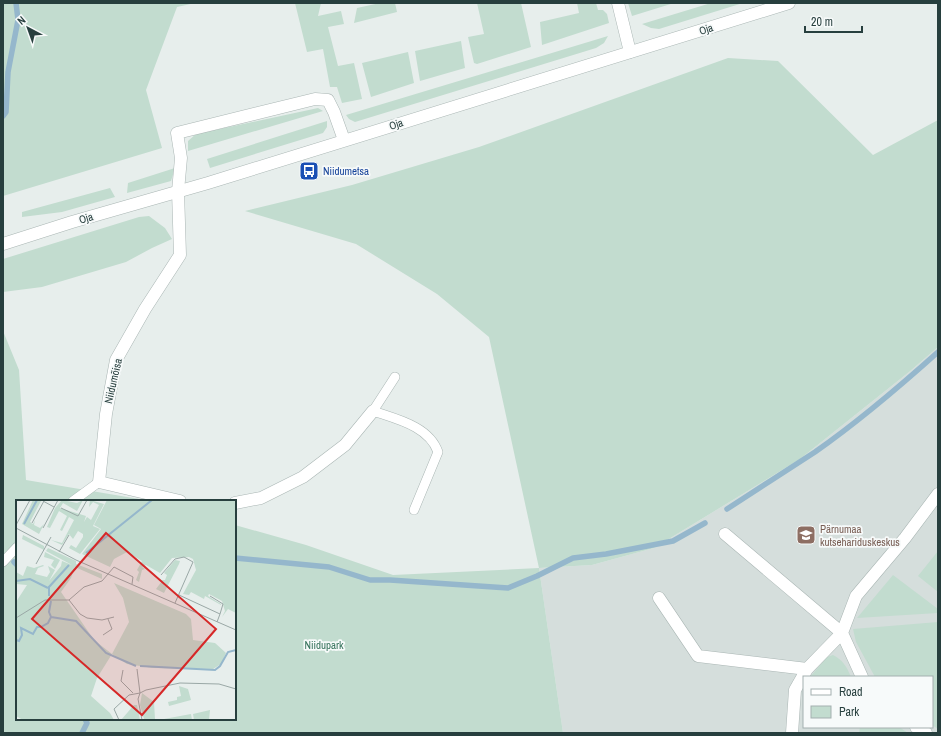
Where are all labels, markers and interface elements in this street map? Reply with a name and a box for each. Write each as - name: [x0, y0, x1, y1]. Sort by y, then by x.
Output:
- north arrow: [8, 8, 48, 48]
- scale bar: [805, 8, 862, 34]
- text: N: [14, 13, 28, 28]
- text: 20 m: [811, 14, 833, 30]
- street label: Oja: [697, 20, 715, 38]
- street label: Oja: [387, 115, 405, 133]
- bus stop icon: Niidumetsa: [298, 160, 320, 182]
- place label: Niidumetsa: [323, 164, 369, 178]
- street label: Oja: [77, 209, 95, 227]
- street label: Niidumõisa: [101, 357, 125, 405]
- inset map: [16, 500, 236, 720]
- place label: Pärnumaa kutsehariduskeskus: [820, 522, 900, 549]
- school or university icon: Pärnumaa kutsehariduskeskus: [795, 524, 817, 546]
- park label: Niidupark: [304, 638, 344, 652]
- legend: [803, 676, 933, 728]
- text: Road: [839, 684, 863, 700]
- text: Park: [839, 704, 859, 720]

